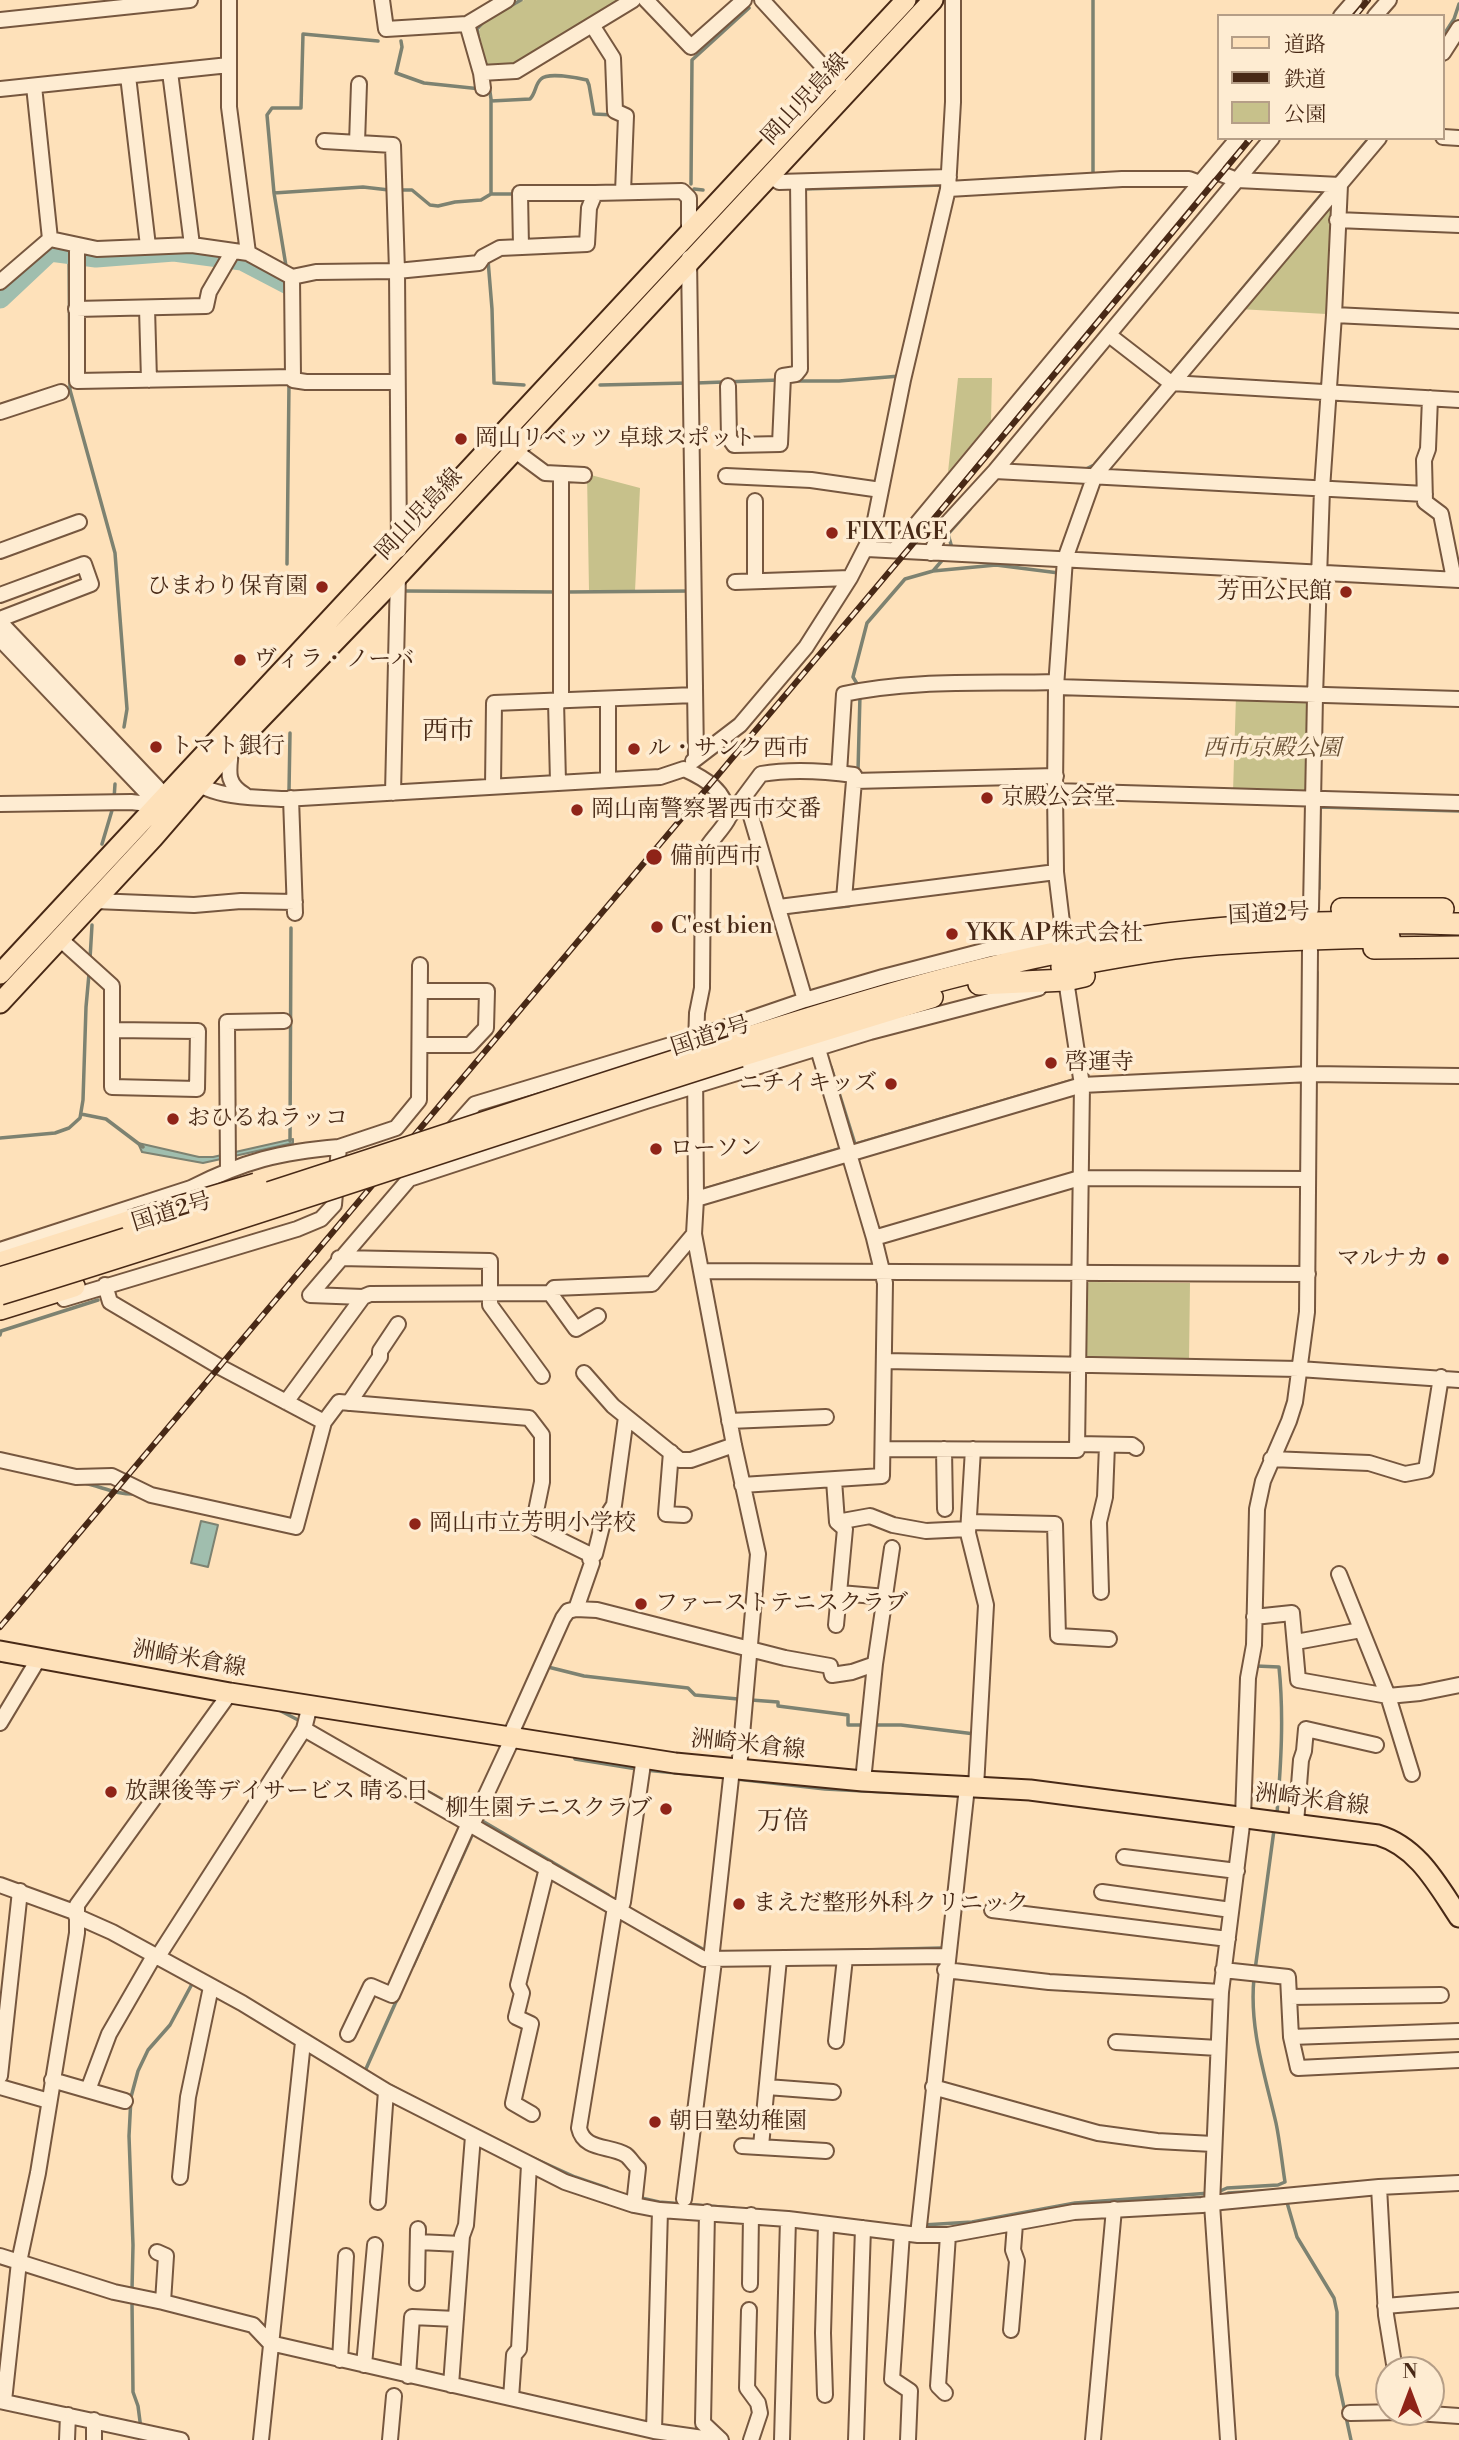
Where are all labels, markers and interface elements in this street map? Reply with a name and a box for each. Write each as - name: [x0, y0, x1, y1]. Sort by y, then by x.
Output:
- legend: [1218, 14, 1445, 140]
- text: 道路: [1284, 32, 1326, 58]
- street label: 岡山児島線: [757, 49, 855, 151]
- text: 鉄道: [1284, 67, 1326, 93]
- text: 公園: [1284, 102, 1326, 128]
- place label: 岡山リベッツ 卓球スポット: [475, 425, 756, 453]
- marker: 岡山リベッツ 卓球スポット: [453, 431, 469, 447]
- street label: 岡山児島線: [371, 464, 469, 566]
- place label: FIXTAGE: [846, 519, 948, 547]
- marker: FIXTAGE: [824, 525, 840, 541]
- place label: ひまわり保育園: [147, 573, 308, 601]
- place label: 芳田公民館: [1217, 578, 1332, 606]
- marker: ひまわり保育園: [314, 579, 330, 595]
- marker: 芳田公民館: [1338, 584, 1354, 600]
- place label: ヴィラ・ノーバ: [254, 646, 414, 674]
- marker: ヴィラ・ノーバ: [232, 652, 248, 668]
- district label: 西市: [422, 717, 474, 749]
- place label: トマト銀行: [170, 733, 285, 761]
- place label: ル・サンク西市: [648, 735, 809, 763]
- park label: 西市京殿公園: [1203, 735, 1341, 763]
- marker: トマト銀行: [148, 739, 164, 755]
- marker: ル・サンク西市: [626, 741, 642, 757]
- place label: 京殿公会堂: [1001, 784, 1116, 812]
- marker: 京殿公会堂: [979, 790, 995, 806]
- place label: 岡山南警察署西市交番: [591, 796, 821, 824]
- marker: 岡山南警察署西市交番: [569, 802, 585, 818]
- place label: 備前西市: [670, 843, 762, 871]
- marker: 備前西市: [644, 847, 664, 867]
- street label: 国道2号: [1227, 899, 1311, 931]
- place label: C'est bien: [671, 913, 773, 941]
- marker: C'est bien: [649, 919, 665, 935]
- place label: YKK AP株式会社: [966, 920, 1143, 948]
- marker: YKK AP株式会社: [944, 926, 960, 942]
- street label: 国道2号: [668, 1011, 754, 1063]
- place label: 啓運寺: [1065, 1049, 1134, 1077]
- marker: 啓運寺: [1043, 1055, 1059, 1071]
- place label: ニチイキッズ: [739, 1070, 877, 1098]
- marker: ニチイキッズ: [883, 1076, 899, 1092]
- place label: おひるねラッコ: [187, 1105, 348, 1133]
- marker: おひるねラッコ: [165, 1111, 181, 1127]
- place label: ローソン: [670, 1135, 762, 1163]
- marker: ローソン: [648, 1141, 664, 1157]
- street label: 国道2号: [129, 1188, 215, 1238]
- place label: マルナカ: [1337, 1245, 1429, 1273]
- marker: マルナカ: [1435, 1251, 1451, 1267]
- place label: 岡山市立芳明小学校: [429, 1510, 636, 1538]
- marker: 岡山市立芳明小学校: [407, 1516, 423, 1532]
- place label: ファーストテニスクラブ: [655, 1590, 908, 1618]
- marker: ファーストテニスクラブ: [633, 1596, 649, 1612]
- street label: 洲崎米倉線: [130, 1636, 248, 1684]
- street label: 洲崎米倉線: [689, 1726, 807, 1766]
- place label: 放課後等デイサービス 晴る日: [125, 1778, 429, 1806]
- street label: 洲崎米倉線: [1253, 1780, 1371, 1822]
- marker: 放課後等デイサービス 晴る日: [103, 1784, 119, 1800]
- place label: 柳生園テニスクラブ: [445, 1795, 652, 1823]
- marker: 柳生園テニスクラブ: [658, 1801, 674, 1817]
- district label: 万倍: [757, 1807, 809, 1839]
- place label: まえだ整形外科クリニック: [753, 1890, 1029, 1918]
- marker: まえだ整形外科クリニック: [731, 1896, 747, 1912]
- place label: 朝日塾幼稚園: [669, 2108, 807, 2136]
- marker: 朝日塾幼稚園: [647, 2114, 663, 2130]
- north arrow: [1375, 2356, 1445, 2426]
- text: N: [1402, 2360, 1418, 2384]

